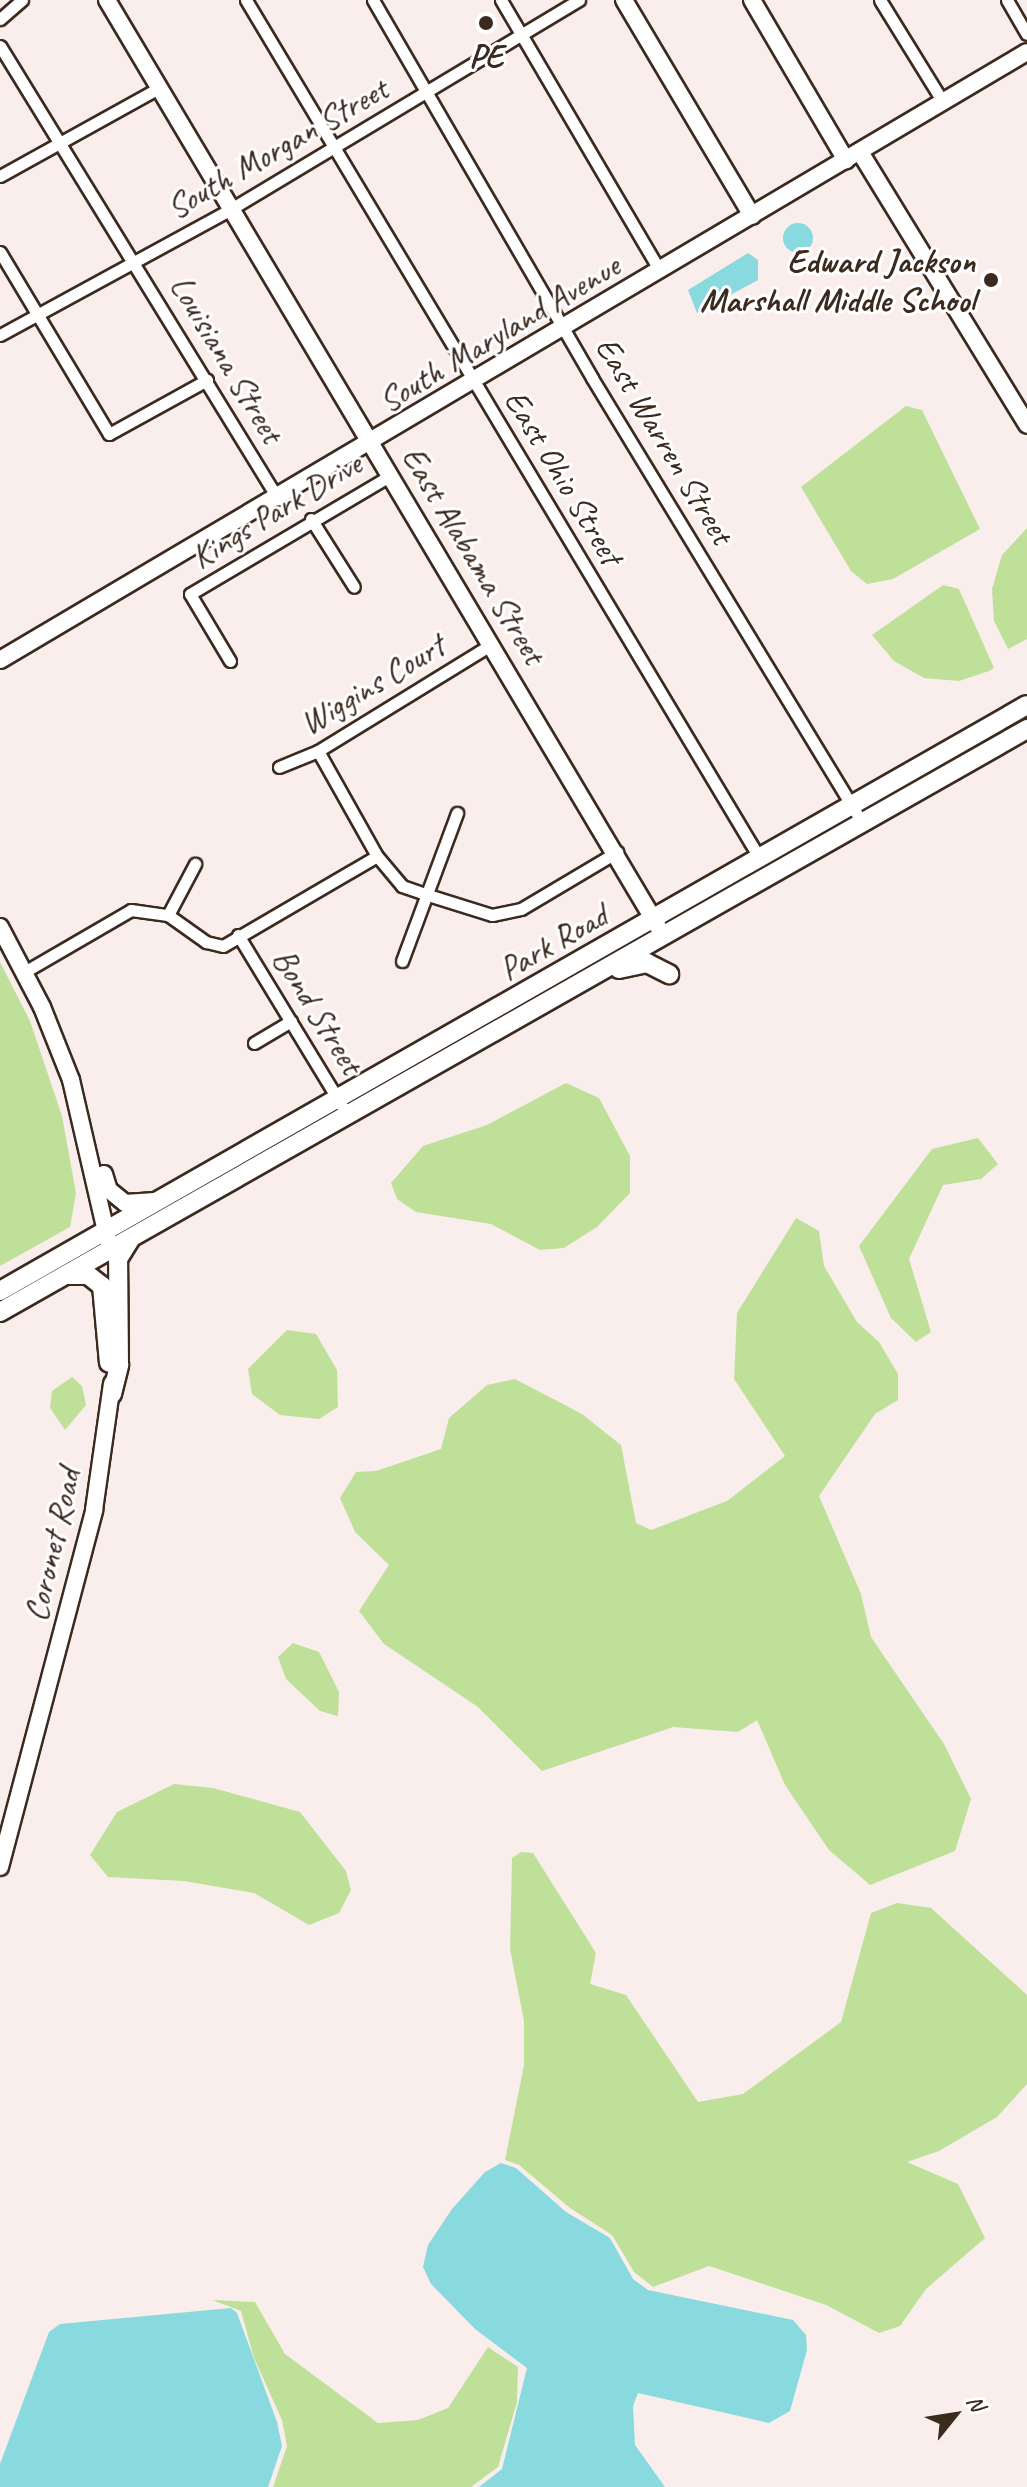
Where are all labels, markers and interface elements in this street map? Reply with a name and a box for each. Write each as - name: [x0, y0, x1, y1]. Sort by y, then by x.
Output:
- marker: PE: [477, 14, 495, 32]
- place label: PE: [469, 36, 503, 76]
- street label: South Morgan Street: [160, 68, 394, 228]
- place label: Edward Jackson Marshall Middle School: [701, 240, 975, 320]
- street label: South Maryland Avenue: [371, 245, 627, 421]
- street label: Louisiana Street: [161, 268, 293, 450]
- marker: Edward Jackson Marshall Middle School: [982, 271, 1000, 289]
- street label: East Warren Street: [587, 328, 743, 552]
- street label: East Ohio Street: [496, 382, 632, 572]
- street label: East Alabama Street: [393, 439, 555, 671]
- street label: Kings Park Drive: [182, 443, 370, 577]
- street label: Wiggins Court: [292, 625, 452, 743]
- street label: Park Road: [491, 895, 615, 989]
- street label: Bond Street: [263, 941, 373, 1081]
- street label: Coronet Road: [15, 1465, 89, 1625]
- north arrow: [915, 2375, 995, 2455]
- text: N: [960, 2390, 991, 2416]

